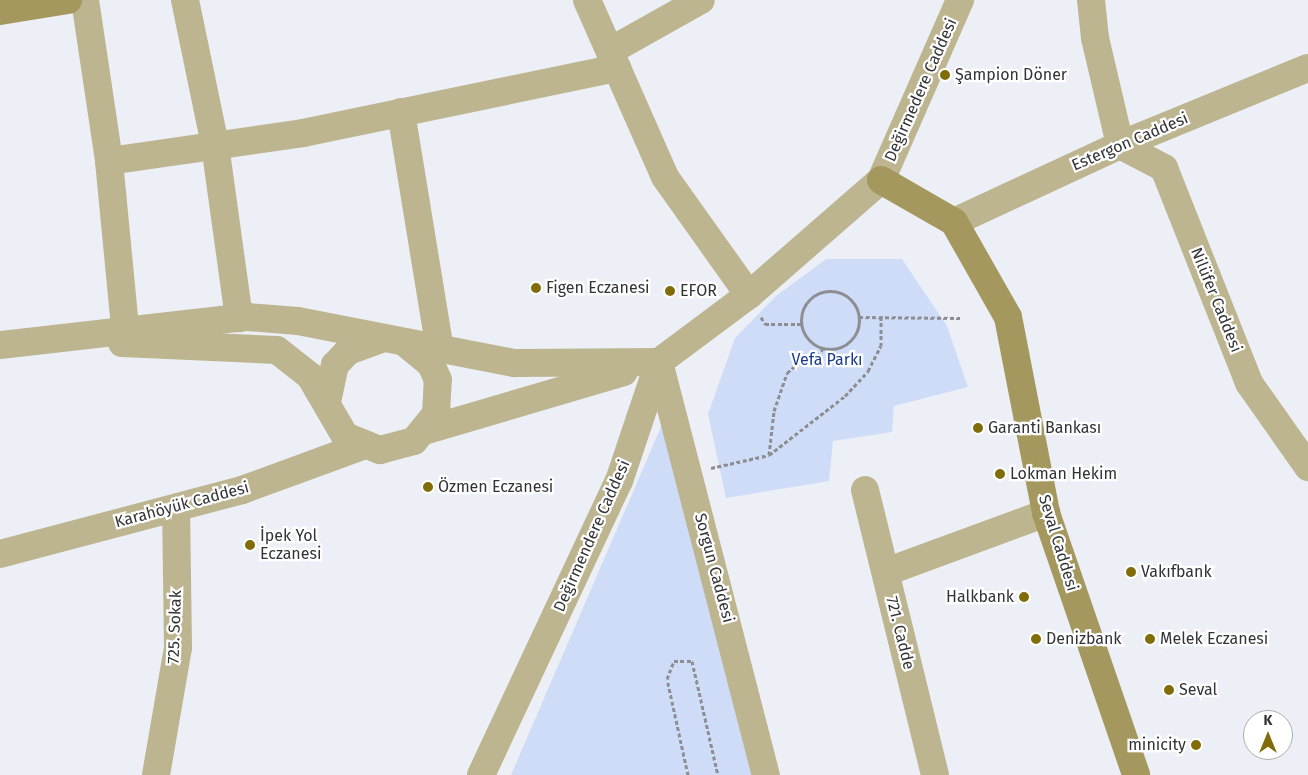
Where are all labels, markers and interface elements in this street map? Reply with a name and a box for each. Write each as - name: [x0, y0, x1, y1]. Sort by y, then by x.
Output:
- street label: Değirmedere Caddesi: [881, 15, 961, 165]
- place label: Şampion Döner: [955, 65, 1067, 85]
- marker: Şampion Döner: [939, 69, 951, 81]
- street label: Estergon Caddesi: [1069, 109, 1191, 175]
- street label: Nilüfer Caddesi: [1186, 245, 1246, 355]
- place label: Figen Eczanesi: [546, 278, 650, 298]
- place label: EFOR: [680, 281, 717, 301]
- marker: Figen Eczanesi: [530, 282, 542, 294]
- marker: EFOR: [664, 285, 676, 297]
- park label: Vefa Parkı: [791, 350, 863, 370]
- place label: Garanti Bankası: [988, 418, 1101, 438]
- marker: Garanti Bankası: [972, 422, 984, 434]
- street label: Değirmendere Caddesi: [550, 457, 634, 615]
- place label: Lokman Hekim: [1010, 464, 1117, 484]
- marker: Lokman Hekim: [994, 468, 1006, 480]
- place label: Özmen Eczanesi: [438, 477, 553, 497]
- street label: Karahöyük Caddesi: [113, 478, 251, 532]
- marker: Özmen Eczanesi: [422, 481, 434, 493]
- street label: Seval Caddesi: [1034, 492, 1082, 594]
- street label: Sorgun Caddesi: [690, 511, 738, 625]
- place label: İpek Yol Eczanesi: [260, 526, 321, 564]
- marker: İpek Yol Eczanesi: [244, 539, 256, 551]
- place label: Vakıfbank: [1141, 562, 1212, 582]
- marker: Vakıfbank: [1125, 566, 1137, 578]
- place label: Halkbank: [946, 587, 1014, 607]
- street label: 725. Sokak: [164, 590, 186, 664]
- marker: Halkbank: [1018, 591, 1030, 603]
- street label: 721. Cadde: [882, 594, 918, 672]
- place label: Denizbank: [1046, 629, 1122, 649]
- place label: Melek Eczanesi: [1160, 629, 1268, 649]
- marker: Denizbank: [1030, 633, 1042, 645]
- marker: Melek Eczanesi: [1144, 633, 1156, 645]
- place label: Seval: [1179, 680, 1217, 700]
- marker: Seval: [1163, 684, 1175, 696]
- north arrow: [1243, 710, 1293, 760]
- text: K: [1264, 712, 1272, 729]
- place label: minicity: [1128, 735, 1186, 755]
- marker: minicity: [1190, 739, 1202, 751]

